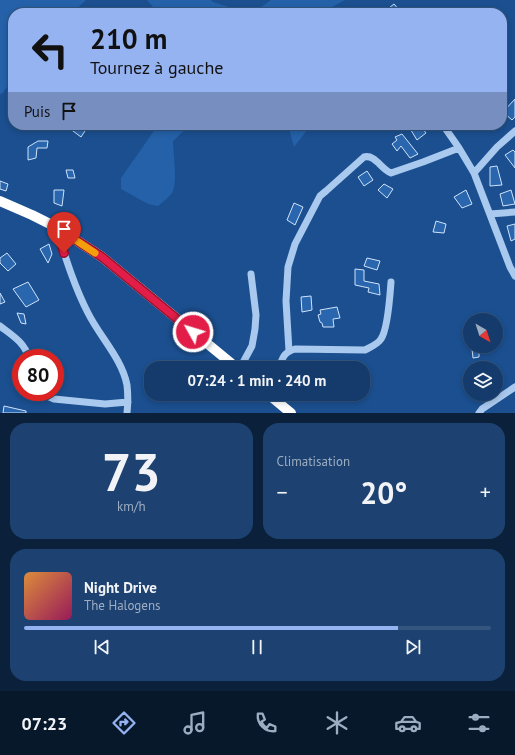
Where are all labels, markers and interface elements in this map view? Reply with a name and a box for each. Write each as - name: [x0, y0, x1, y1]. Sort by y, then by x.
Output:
- text: 210 m: [90, 20, 167, 57]
- icon: left: [24, 24, 76, 76]
- text: Tournez à gauche: [90, 56, 223, 79]
- icon: arrive: [58, 100, 80, 122]
- text: Puis: [24, 102, 50, 121]
- pin: [47, 212, 81, 253]
- icon: arrive: [53, 218, 75, 240]
- position arrow: [172, 311, 214, 353]
- north arrow: [463, 313, 503, 353]
- map controls: [463, 313, 503, 401]
- speed limit sign: 80: [12, 349, 64, 401]
- button: layers: [463, 361, 503, 401]
- text: 07:24 · 1 min · 240 m: [188, 371, 326, 390]
- text: 73: [102, 438, 161, 505]
- text: Climatisation: [277, 453, 350, 470]
- text: 20°: [360, 473, 407, 512]
- text: −: [277, 478, 288, 506]
- text: +: [480, 478, 491, 506]
- text: km/h: [117, 498, 146, 515]
- text: Night Drive: [84, 578, 157, 597]
- text: The Halogens: [84, 597, 161, 614]
- icon: previous: [91, 636, 113, 658]
- icon: pause: [246, 636, 268, 658]
- icon: next: [402, 636, 424, 658]
- icon: directions: [110, 709, 138, 737]
- icon: music: [181, 709, 209, 737]
- icon: phone: [252, 709, 280, 737]
- icon: climate: [323, 709, 351, 737]
- icon: car: [394, 709, 422, 737]
- icon: filters: [465, 709, 493, 737]
- text: 07:23: [22, 712, 67, 735]

